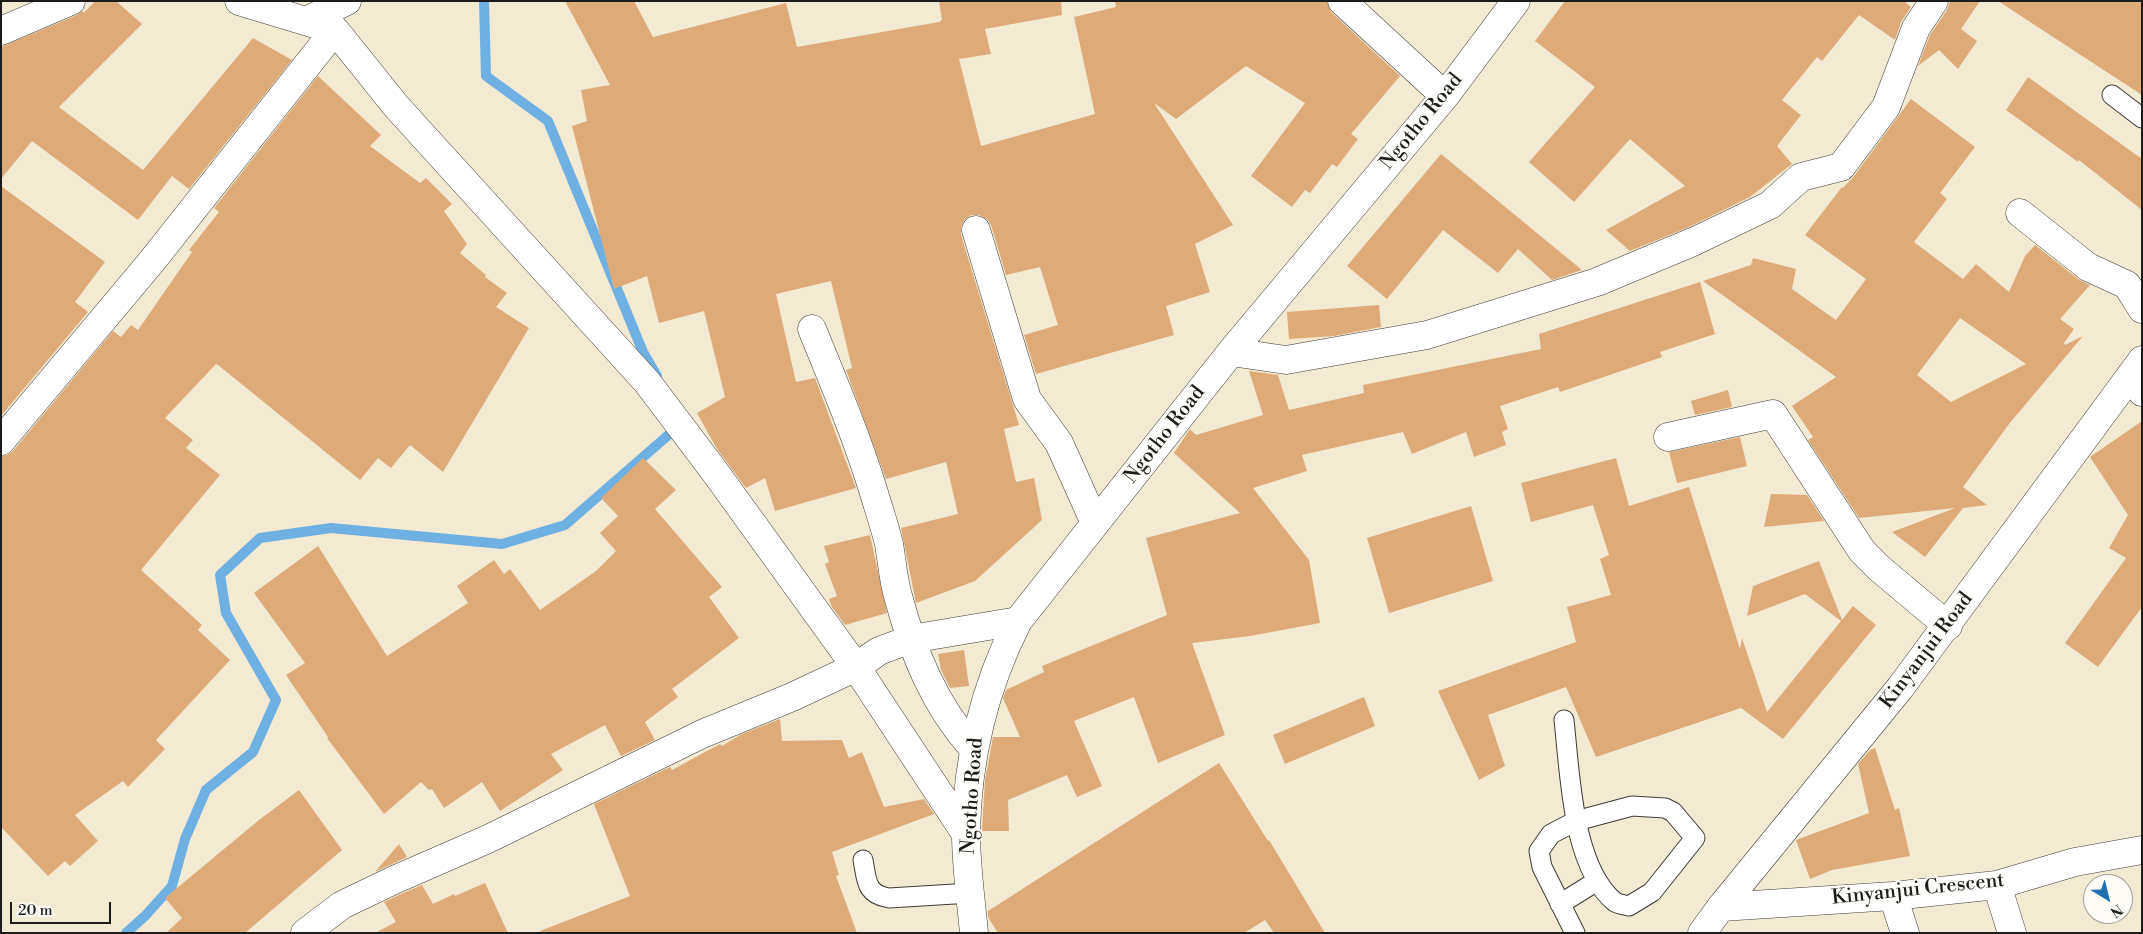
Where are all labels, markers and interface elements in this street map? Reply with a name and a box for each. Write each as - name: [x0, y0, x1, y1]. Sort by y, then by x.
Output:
- street label: Ngotho Road: [1376, 69, 1468, 175]
- street label: Ngotho Road: [1119, 381, 1211, 489]
- street label: Kinyanjui Road: [1875, 588, 1979, 714]
- street label: Ngotho Road: [957, 737, 989, 855]
- street label: Kinyanjui Crescent: [1830, 869, 2006, 911]
- north arrow: [2083, 874, 2133, 924]
- scale bar: [12, 892, 114, 924]
- text: N: [2106, 900, 2126, 921]
- text: 20 m: [18, 901, 53, 920]

